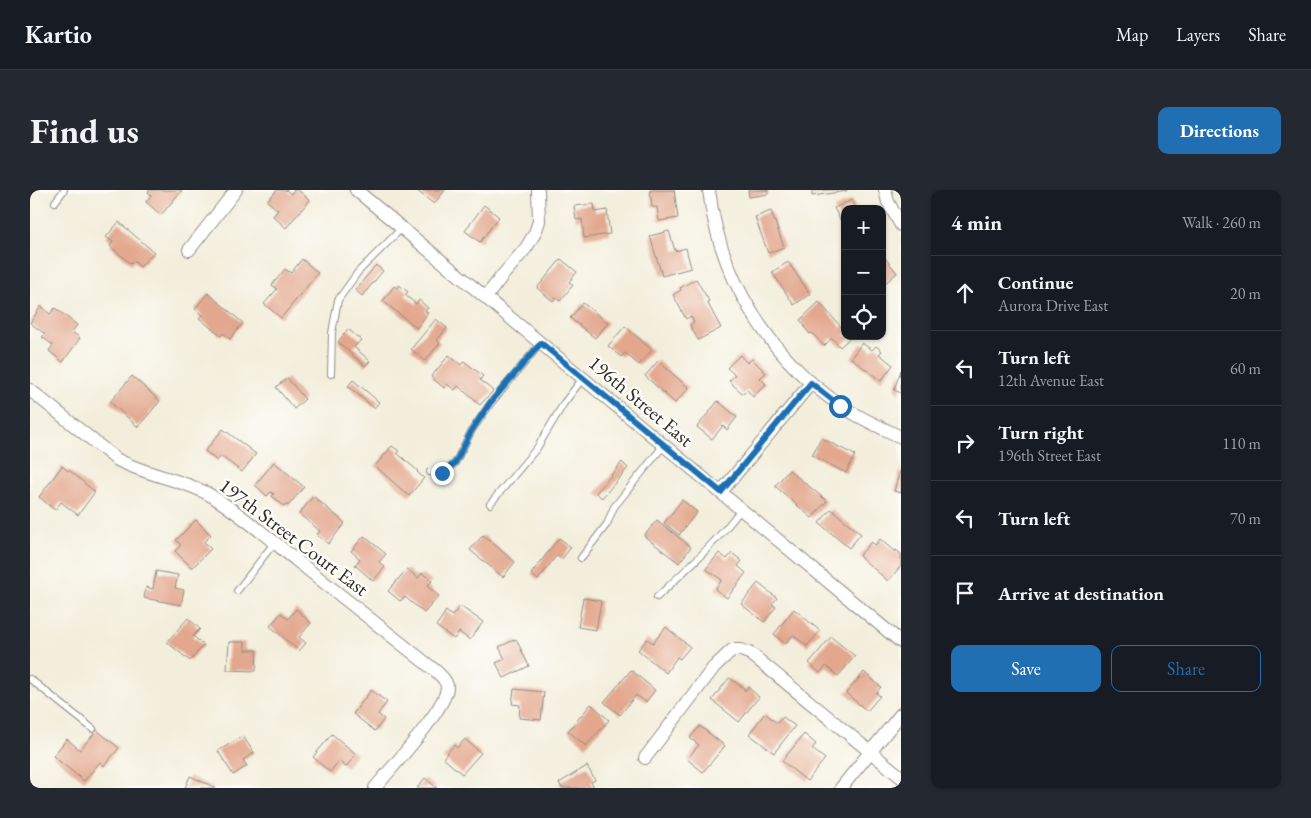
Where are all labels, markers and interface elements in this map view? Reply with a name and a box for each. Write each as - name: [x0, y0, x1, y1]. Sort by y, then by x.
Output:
- text: Kartio: [25, 19, 92, 50]
- text: Map: [1116, 23, 1148, 46]
- text: Layers: [1176, 23, 1220, 46]
- text: Share: [1248, 23, 1286, 46]
- button: Directions: [1158, 107, 1281, 154]
- text: Find us: [30, 108, 139, 153]
- map controls: [841, 205, 886, 340]
- button: +: [841, 205, 886, 250]
- text: 4 min: [951, 209, 1002, 236]
- text: Walk · 260 m: [1182, 212, 1261, 233]
- button: −: [841, 250, 886, 295]
- text: Continue: [998, 270, 1073, 295]
- icon: ahead: [951, 279, 979, 307]
- text: 20 m: [1230, 283, 1261, 304]
- button: locate: [841, 295, 886, 340]
- text: Aurora Drive East: [998, 295, 1108, 316]
- text: Turn left: [998, 345, 1070, 370]
- street label: 196th Street East: [583, 350, 699, 453]
- icon: left: [951, 354, 979, 382]
- text: 60 m: [1230, 358, 1261, 379]
- text: 12th Avenue East: [998, 370, 1104, 391]
- route start: [829, 395, 852, 418]
- text: Turn right: [998, 420, 1084, 445]
- icon: right: [951, 429, 979, 457]
- text: 110 m: [1222, 433, 1261, 454]
- text: 196th Street East: [998, 445, 1101, 466]
- route end: [431, 462, 454, 485]
- street label: 197th Street Court East: [214, 472, 374, 602]
- icon: left: [951, 504, 979, 532]
- text: Turn left: [998, 506, 1070, 531]
- text: 70 m: [1230, 508, 1261, 529]
- icon: arrive: [951, 579, 979, 607]
- text: Arrive at destination: [998, 581, 1164, 606]
- button: Save: [951, 645, 1101, 692]
- button: Share: [1111, 645, 1261, 692]

